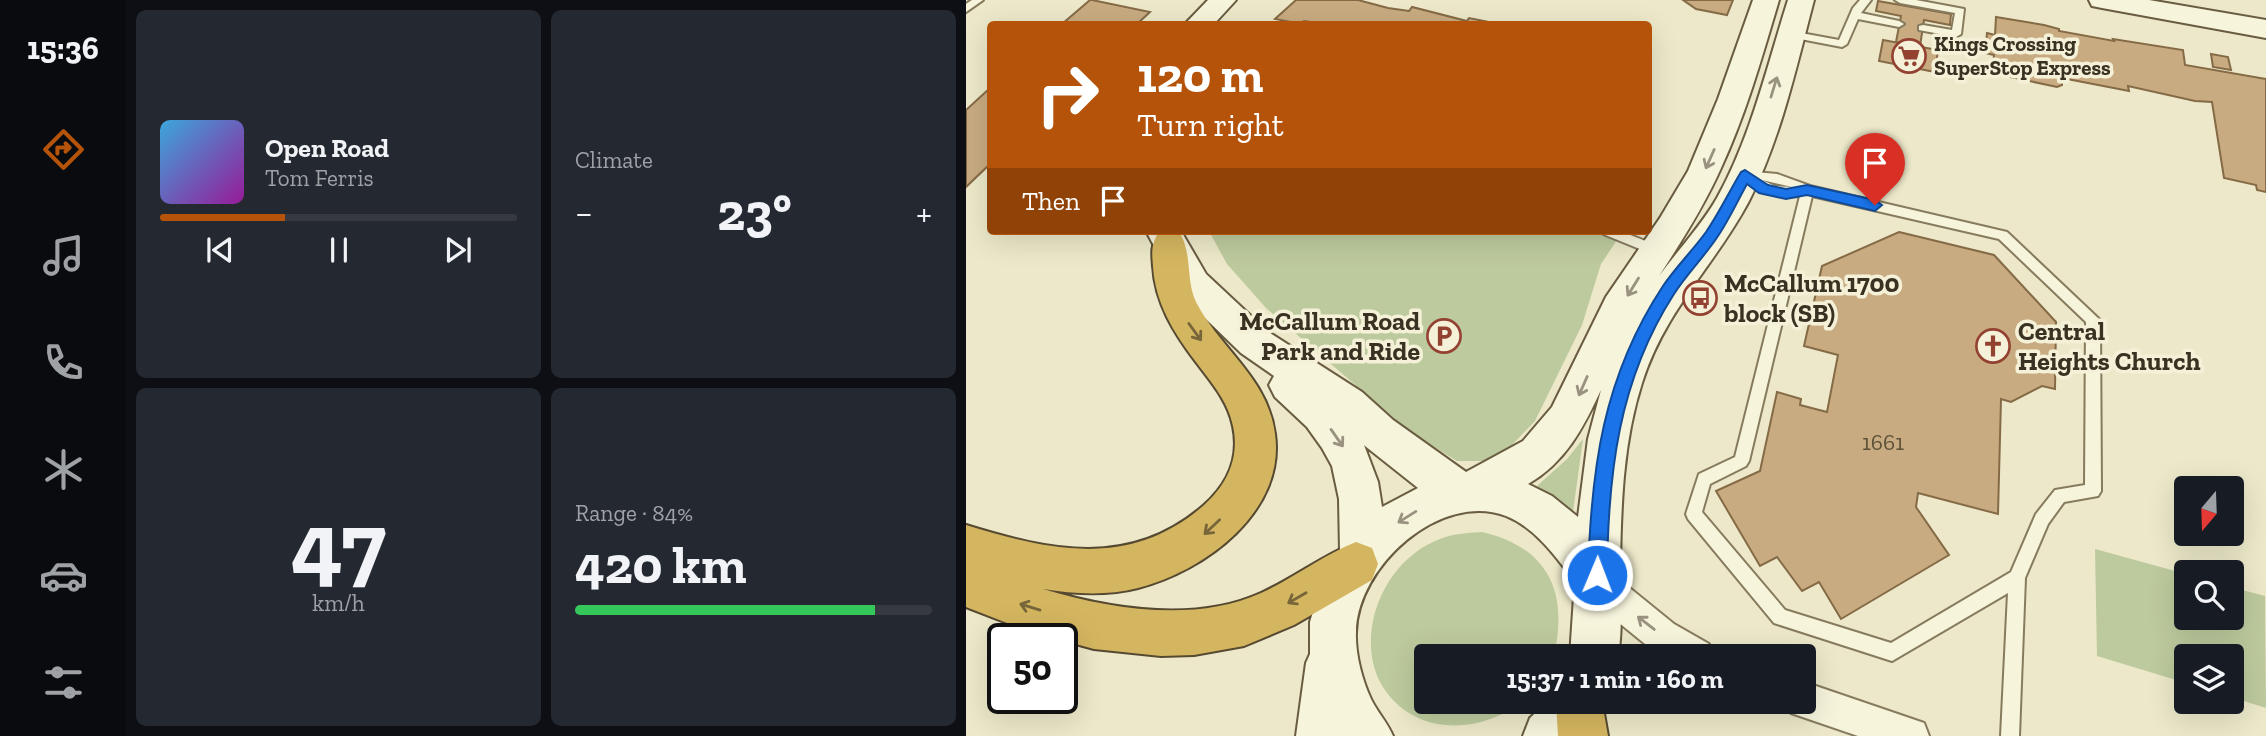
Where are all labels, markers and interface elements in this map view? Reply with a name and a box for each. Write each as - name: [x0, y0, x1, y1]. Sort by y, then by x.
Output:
- text: 15:36: [27, 29, 99, 67]
- place label: Kings Crossing SuperStop Express: [1934, 31, 2111, 80]
- supermarket icon: Kings Crossing SuperStop Express: [1890, 37, 1928, 75]
- text: 120 m: [1137, 46, 1263, 105]
- icon: right: [1022, 49, 1113, 140]
- one-way arrow: [1768, 76, 1781, 98]
- text: Turn right: [1137, 106, 1284, 144]
- icon: directions: [39, 125, 88, 174]
- text: Open Road: [265, 132, 389, 164]
- pin: [1845, 133, 1905, 205]
- icon: arrive: [1856, 144, 1894, 182]
- text: Climate: [575, 146, 653, 174]
- one-way arrow: [1703, 148, 1716, 169]
- text: Tom Ferris: [265, 164, 374, 192]
- text: 23°: [717, 181, 792, 243]
- icon: arrive: [1094, 182, 1132, 220]
- text: Then: [1022, 185, 1080, 217]
- text: −: [575, 190, 593, 236]
- text: +: [916, 190, 932, 236]
- icon: music: [39, 231, 88, 280]
- icon: previous: [201, 231, 239, 269]
- icon: pause: [320, 231, 358, 269]
- icon: next: [439, 231, 477, 269]
- place label: McCallum 1700 block (SB): [1723, 267, 1900, 329]
- one-way arrow: [1626, 277, 1641, 296]
- bus stop icon: McCallum 1700 block (SB): [1681, 279, 1719, 317]
- place label: McCallum Road Park and Ride: [1239, 305, 1420, 367]
- place label: Central Heights Church: [2018, 315, 2201, 377]
- parking icon: McCallum Road Park and Ride: [1425, 317, 1463, 355]
- one-way arrow: [1188, 322, 1202, 341]
- church icon: Central Heights Church: [1974, 327, 2012, 365]
- icon: phone: [39, 338, 88, 387]
- one-way arrow: [1576, 375, 1589, 396]
- one-way arrow: [1330, 428, 1344, 447]
- house number: 1661: [1862, 428, 1904, 456]
- icon: climate: [39, 445, 88, 494]
- north arrow: [2174, 476, 2244, 546]
- map controls: [2174, 476, 2244, 714]
- text: 47: [291, 489, 386, 598]
- text: Range · 84%: [575, 499, 693, 527]
- one-way arrow: [1398, 511, 1418, 525]
- one-way arrow: [1203, 519, 1221, 535]
- text: 420 km: [575, 534, 747, 596]
- position arrow: [1560, 538, 1634, 612]
- icon: car: [39, 551, 88, 600]
- button: search: [2174, 560, 2244, 630]
- text: km/h: [312, 589, 365, 617]
- one-way arrow: [1288, 591, 1308, 605]
- one-way arrow: [1019, 599, 1041, 612]
- one-way arrow: [1637, 615, 1655, 630]
- speed limit sign: 50: [987, 623, 1078, 714]
- button: layers: [2174, 644, 2244, 714]
- icon: filters: [39, 658, 88, 707]
- text: 15:37 · 1 min · 160 m: [1506, 663, 1724, 695]

